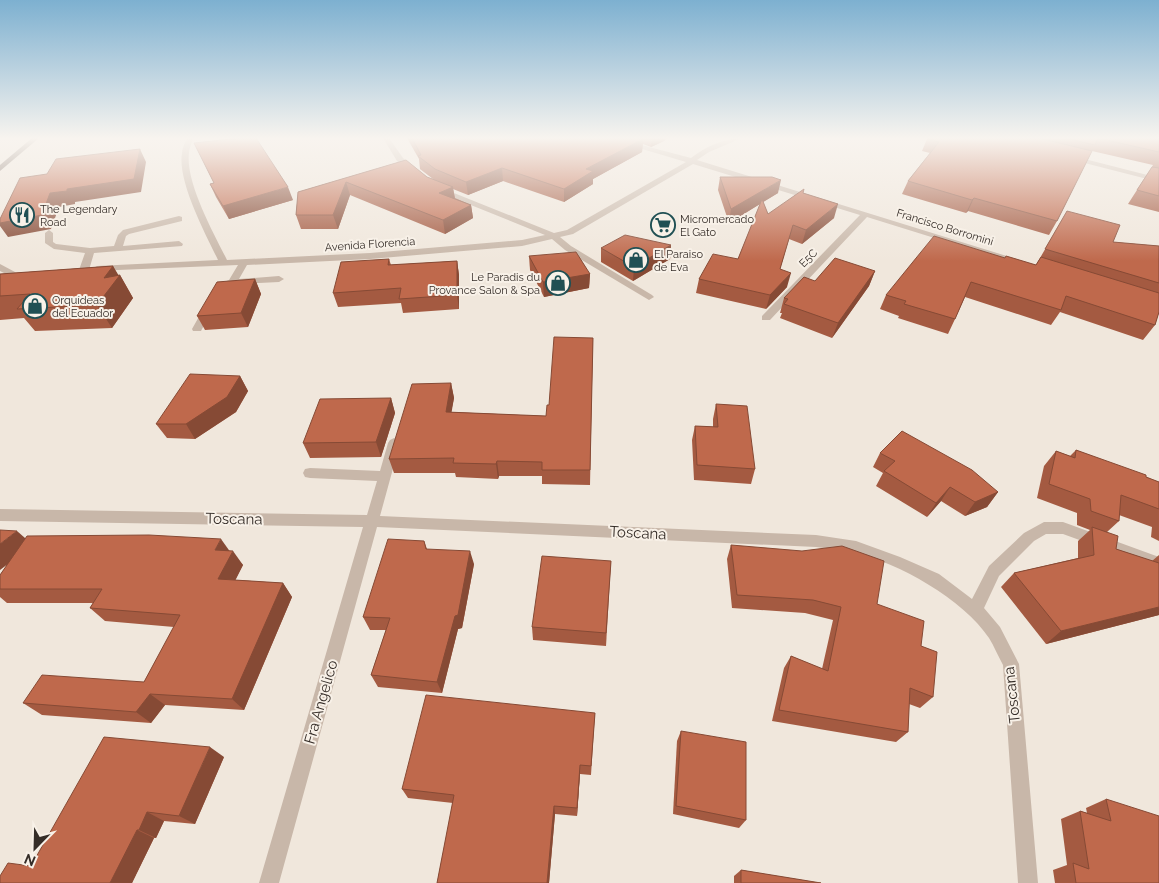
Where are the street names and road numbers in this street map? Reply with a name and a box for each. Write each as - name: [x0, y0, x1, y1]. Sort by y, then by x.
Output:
- street label: Francisco Borromini: [895, 207, 995, 248]
- street label: Avenida Florencia: [324, 235, 416, 254]
- street label: E5C: [797, 246, 820, 270]
- street label: Toscana: [205, 510, 263, 528]
- street label: Toscana: [609, 523, 667, 543]
- street label: Fra Angelico: [300, 658, 342, 746]
- street label: Toscana: [1000, 666, 1024, 724]

